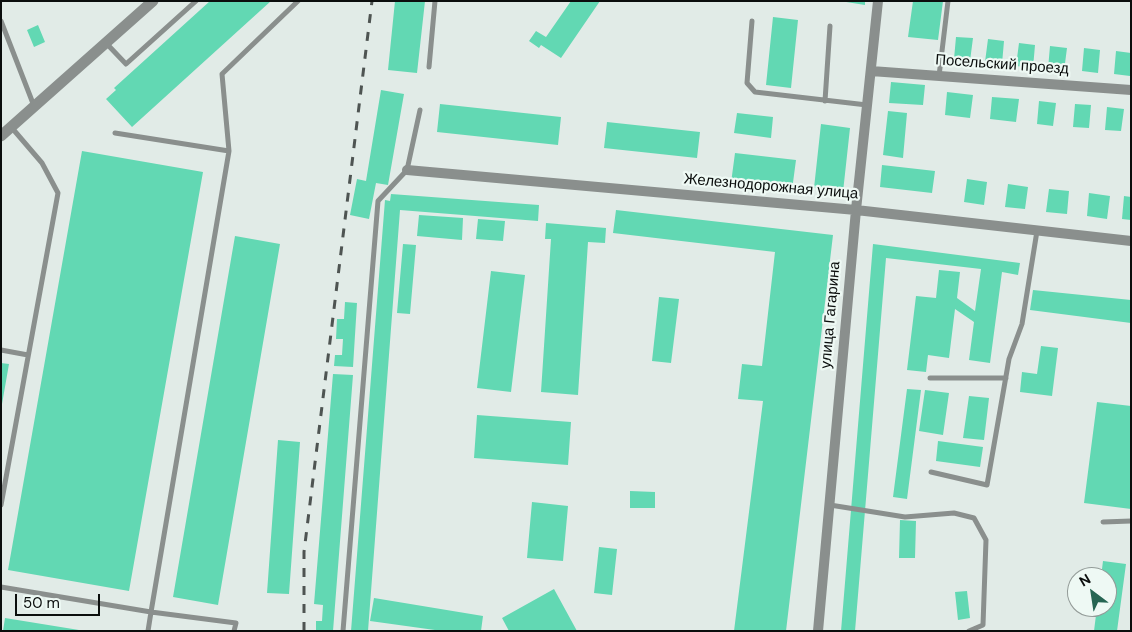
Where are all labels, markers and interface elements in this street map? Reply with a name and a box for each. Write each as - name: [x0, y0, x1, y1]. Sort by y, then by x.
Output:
- street label: Посельский проезд: [935, 51, 1069, 79]
- street label: Железнодорожная улица: [683, 170, 859, 204]
- street label: улица Гагарина: [817, 261, 845, 369]
- north arrow: [1067, 567, 1117, 617]
- text: N: [1076, 570, 1094, 590]
- scale bar: [18, 584, 102, 616]
- text: 50 m: [23, 593, 60, 613]

